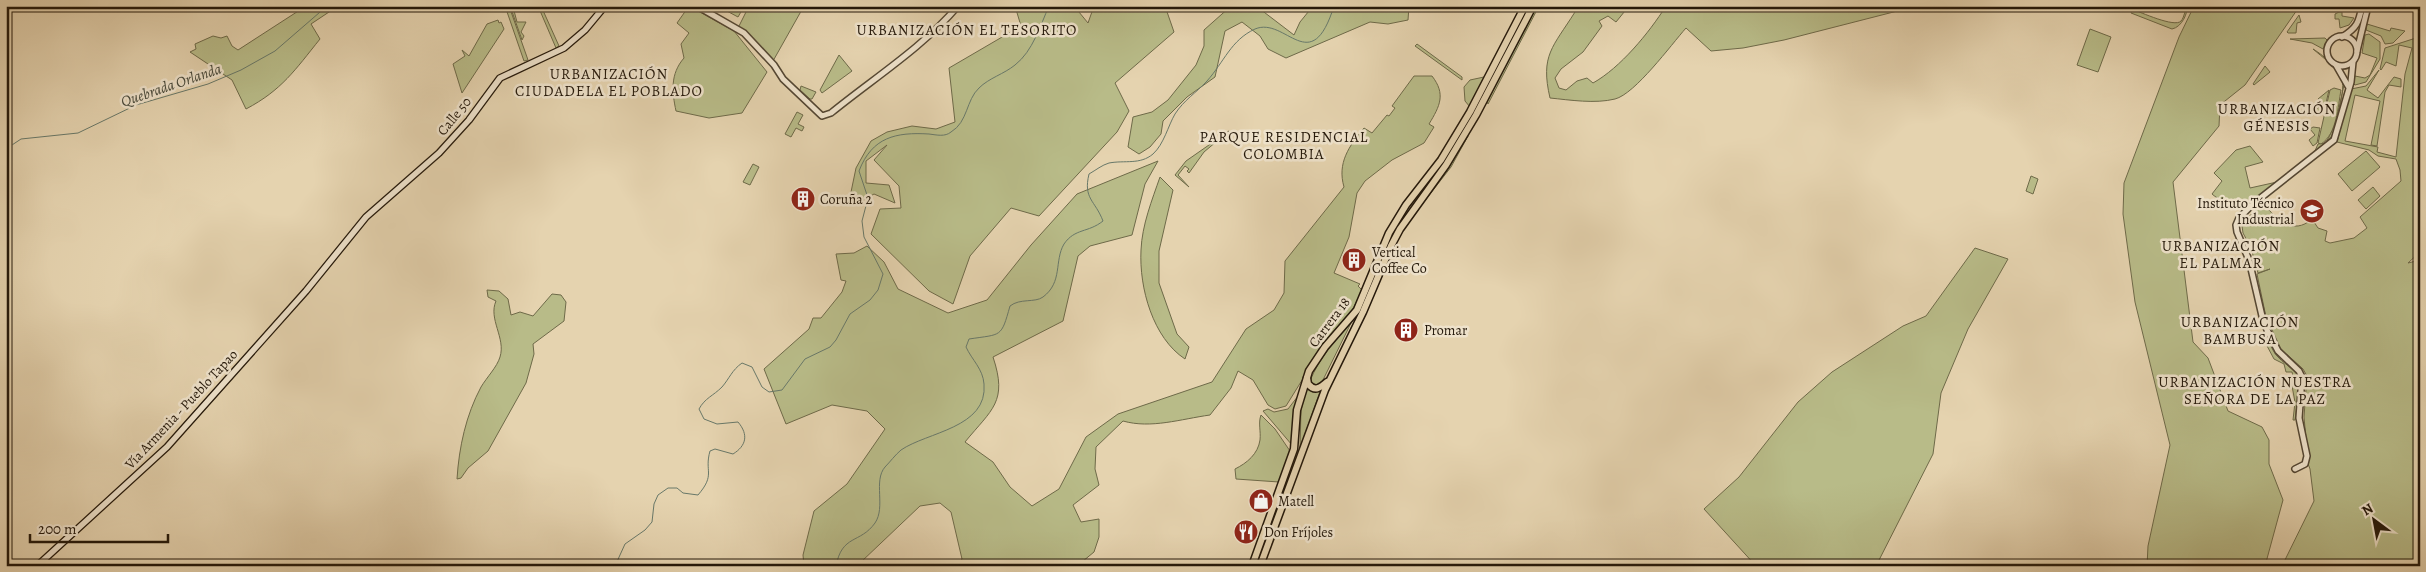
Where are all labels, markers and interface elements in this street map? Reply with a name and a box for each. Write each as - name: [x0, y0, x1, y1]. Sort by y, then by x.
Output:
- district label: URBANIZACIÓN EL TESORITO: [857, 20, 1077, 40]
- water label: Quebrada Orlanda: [118, 58, 224, 112]
- district label: URBANIZACIÓN CIUDADELA EL POBLADO: [515, 64, 703, 101]
- street label: Calle 50: [433, 93, 476, 140]
- district label: URBANIZACIÓN GÉNESIS: [2218, 99, 2336, 136]
- district label: PARQUE RESIDENCIAL COLOMBIA: [1200, 127, 1368, 164]
- building icon: Coruña 2: [790, 186, 816, 212]
- place label: Coruña 2: [820, 190, 873, 209]
- place label: Instituto Técnico Industrial: [2197, 194, 2295, 229]
- school or university icon: Instituto Técnico Industrial: [2299, 198, 2325, 224]
- district label: URBANIZACIÓN EL PALMAR: [2162, 236, 2280, 273]
- place label: Vertical Coffee Co: [1371, 243, 1427, 278]
- building icon: Vertical Coffee Co: [1341, 247, 1367, 273]
- street label: Carrera 18: [1304, 293, 1355, 351]
- district label: URBANIZACIÓN BAMBUSA: [2181, 312, 2299, 349]
- building icon: Promar: [1393, 317, 1419, 343]
- place label: Promar: [1424, 321, 1468, 340]
- street label: Vía Armenia - Pueblo Tapao: [120, 345, 242, 474]
- district label: URBANIZACIÓN NUESTRA SEÑORA DE LA PAZ: [2158, 372, 2352, 409]
- shop icon: Matell: [1248, 488, 1274, 514]
- place label: Matell: [1278, 492, 1315, 511]
- north arrow: [2348, 494, 2398, 544]
- text: N: [2358, 499, 2377, 520]
- scale bar: [30, 512, 168, 544]
- text: 200 m: [38, 519, 77, 539]
- restaurant icon: Don Fríjoles: [1233, 519, 1259, 545]
- place label: Don Fríjoles: [1264, 523, 1333, 542]

